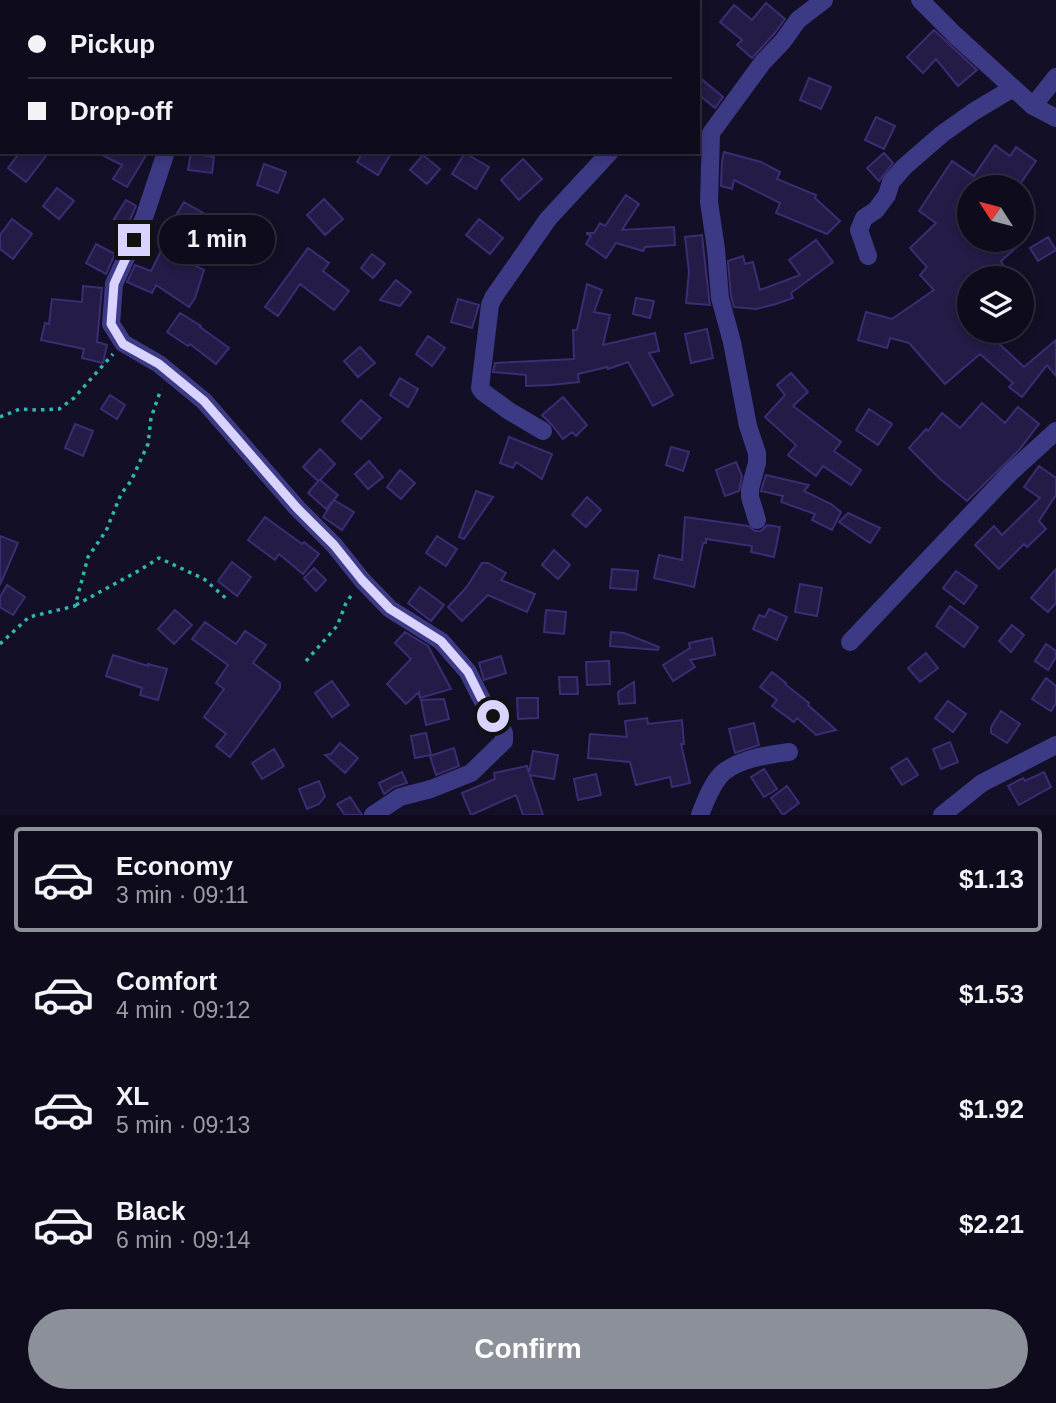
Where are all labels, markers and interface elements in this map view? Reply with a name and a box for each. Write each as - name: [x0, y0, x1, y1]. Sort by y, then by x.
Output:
- text: Pickup: [70, 29, 155, 59]
- text: Drop-off: [70, 96, 173, 126]
- north arrow: [957, 175, 1034, 252]
- map controls: [957, 175, 1034, 343]
- callout: 1 min: [158, 216, 274, 264]
- route end: [118, 224, 150, 256]
- text: 1 min: [187, 226, 247, 252]
- button: layers: [957, 266, 1034, 343]
- route start: [477, 700, 509, 732]
- icon: car: [32, 848, 95, 911]
- text: Economy: [116, 851, 233, 881]
- text: $1.13: [959, 864, 1024, 894]
- text: 3 min · 09:11: [116, 882, 249, 908]
- icon: car: [32, 963, 95, 1026]
- text: Comfort: [116, 966, 217, 996]
- text: $1.53: [959, 979, 1024, 1009]
- text: 4 min · 09:12: [116, 997, 250, 1023]
- icon: car: [32, 1078, 95, 1141]
- text: XL: [116, 1081, 149, 1111]
- text: $1.92: [959, 1094, 1024, 1124]
- text: 5 min · 09:13: [116, 1112, 250, 1138]
- icon: car: [32, 1193, 95, 1256]
- text: Black: [116, 1196, 185, 1226]
- text: $2.21: [959, 1209, 1024, 1239]
- text: 6 min · 09:14: [116, 1227, 250, 1253]
- button: Confirm: [28, 1309, 1028, 1389]

